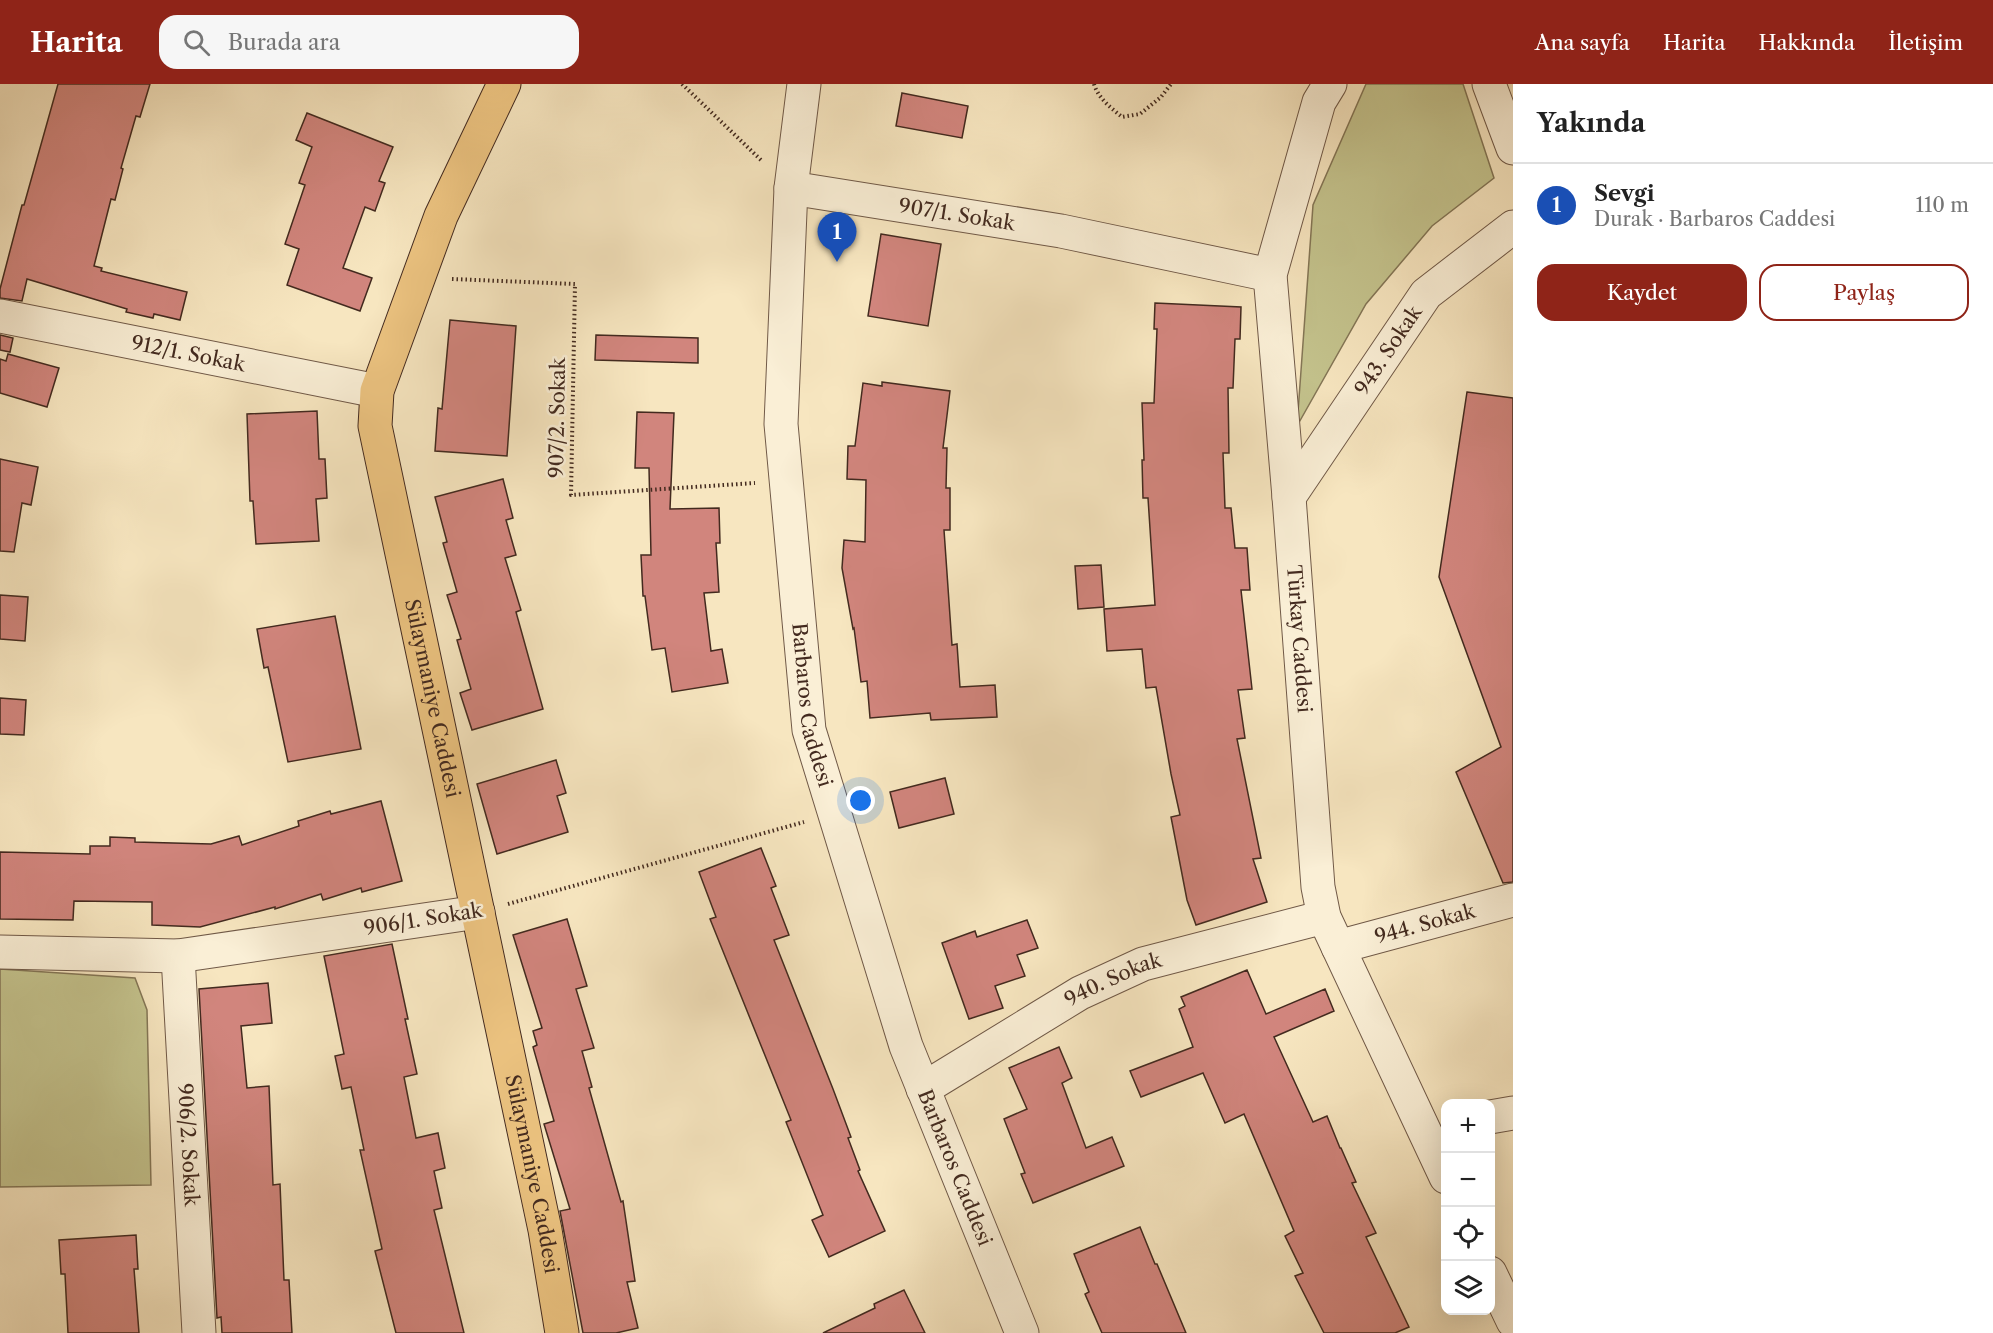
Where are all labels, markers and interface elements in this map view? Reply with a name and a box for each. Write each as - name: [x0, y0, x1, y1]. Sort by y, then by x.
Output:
- search box: [159, 15, 579, 69]
- text: Harita: [30, 25, 123, 59]
- icon: search: [180, 26, 213, 59]
- text: Burada ara: [228, 29, 340, 56]
- text: Ana sayfa: [1535, 30, 1630, 55]
- text: Harita: [1663, 30, 1726, 55]
- text: Hakkında: [1759, 30, 1855, 55]
- text: İletişim: [1888, 30, 1963, 55]
- text: Yakında: [1537, 107, 1646, 139]
- text: Sevgi: [1594, 180, 1655, 207]
- street label: 907/1. Sokak: [897, 193, 1018, 236]
- text: 1: [1552, 193, 1561, 217]
- text: 110 m: [1916, 193, 1969, 217]
- text: Durak · Barbaros Caddesi: [1594, 207, 1835, 231]
- pin: 1: [818, 212, 856, 262]
- button: Kaydet: [1537, 264, 1747, 321]
- button: Paylaş: [1759, 264, 1969, 321]
- street label: 943. Sokak: [1349, 300, 1427, 399]
- street label: 912/1. Sokak: [129, 330, 249, 377]
- street label: 907/2. Sokak: [544, 356, 570, 478]
- street label: Türkay Caddesi: [1282, 564, 1317, 714]
- street label: Sülaymaniye Caddesi: [400, 597, 465, 800]
- street label: Barbaros Caddesi: [787, 622, 838, 790]
- your location: [846, 786, 875, 815]
- street label: 906/1. Sokak: [362, 898, 485, 940]
- street label: 944. Sokak: [1372, 898, 1479, 949]
- street label: 940. Sokak: [1060, 947, 1165, 1012]
- street label: Sülaymaniye Caddesi: [500, 1072, 564, 1275]
- street label: 906/2. Sokak: [173, 1083, 204, 1208]
- street label: Barbaros Caddesi: [913, 1086, 997, 1249]
- map controls: [1441, 1099, 1495, 1315]
- button: +: [1441, 1099, 1495, 1153]
- button: −: [1441, 1153, 1495, 1207]
- button: locate: [1441, 1207, 1495, 1261]
- button: layers: [1441, 1261, 1495, 1315]

